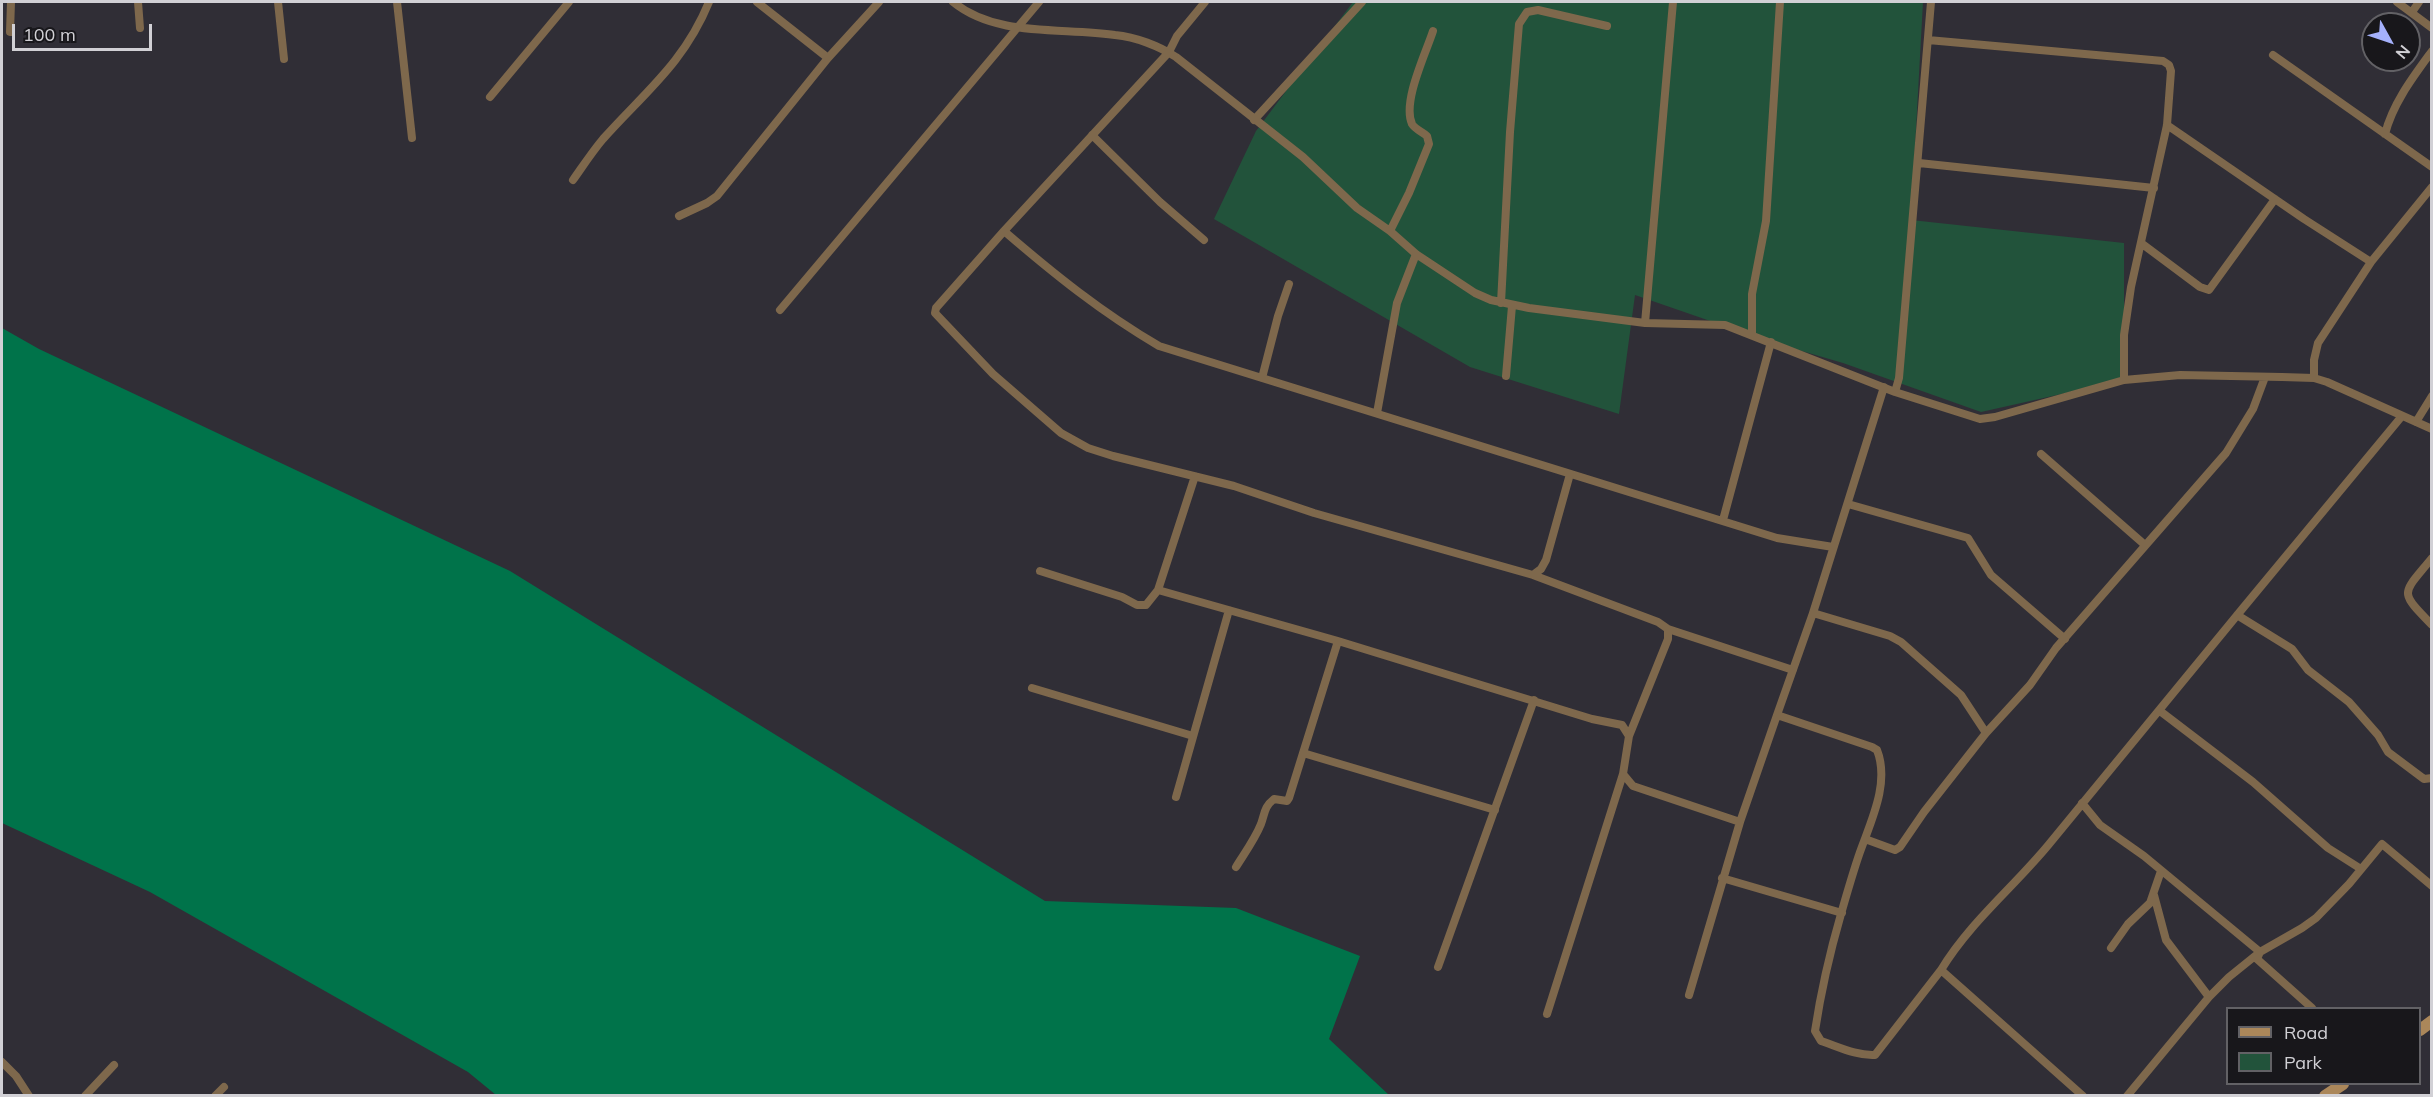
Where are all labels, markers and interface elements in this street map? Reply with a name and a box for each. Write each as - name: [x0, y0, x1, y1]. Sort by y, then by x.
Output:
- scale bar: [15, 12, 154, 50]
- north arrow: [2361, 12, 2421, 72]
- text: 100 m: [23, 23, 76, 46]
- text: N: [2392, 41, 2415, 63]
- legend: [2226, 1007, 2421, 1085]
- text: Road: [2284, 1021, 2328, 1044]
- text: Park: [2284, 1051, 2322, 1074]

